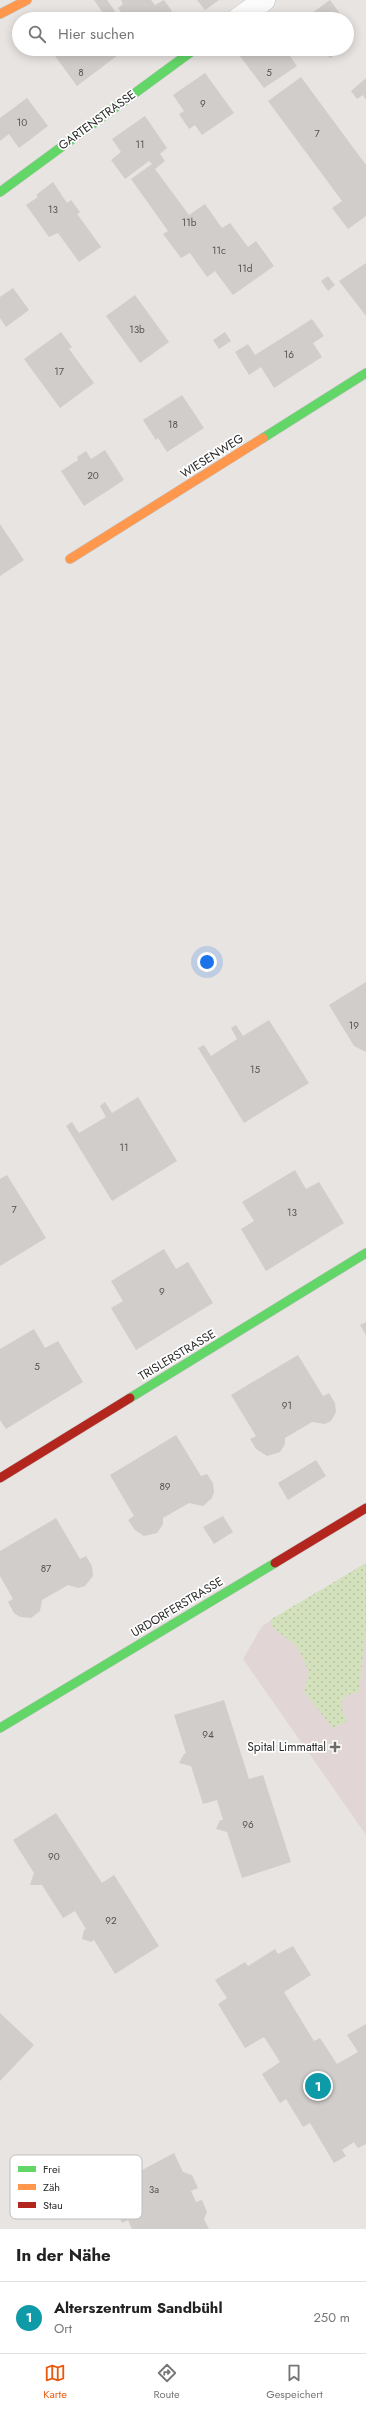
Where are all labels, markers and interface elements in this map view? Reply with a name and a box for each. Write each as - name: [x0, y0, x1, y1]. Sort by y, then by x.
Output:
- search box: [12, 12, 354, 56]
- icon: search: [26, 23, 48, 45]
- text: Hier suchen: [58, 23, 135, 45]
- house number: 8: [78, 65, 84, 80]
- house number: 5: [266, 65, 272, 80]
- street label: GARTENSTRASSE: [55, 86, 139, 154]
- house number: 9: [200, 96, 206, 111]
- house number: 10: [17, 115, 27, 130]
- house number: 7: [314, 126, 320, 141]
- house number: 11: [136, 137, 145, 152]
- house number: 13: [48, 202, 59, 217]
- house number: 11b: [182, 215, 197, 230]
- house number: 11c: [212, 243, 226, 258]
- house number: 11d: [238, 261, 252, 276]
- house number: 13b: [129, 322, 145, 337]
- house number: 16: [284, 347, 294, 362]
- house number: 17: [54, 364, 65, 379]
- house number: 18: [168, 417, 178, 432]
- street label: WIESENWEG: [177, 429, 247, 483]
- house number: 20: [87, 468, 99, 483]
- your location: [197, 952, 217, 972]
- house number: 19: [349, 1018, 359, 1033]
- house number: 15: [250, 1062, 260, 1077]
- house number: 11: [120, 1140, 129, 1155]
- house number: 7: [11, 1202, 17, 1217]
- house number: 13: [287, 1205, 298, 1220]
- house number: 9: [159, 1284, 165, 1299]
- street label: TRISLERSTRASSE: [135, 1325, 219, 1385]
- house number: 5: [34, 1359, 40, 1374]
- house number: 91: [282, 1398, 292, 1413]
- house number: 89: [159, 1479, 171, 1494]
- house number: 87: [41, 1561, 52, 1576]
- street label: URDORFERSTRASSE: [128, 1572, 226, 1642]
- house number: 94: [202, 1727, 214, 1742]
- place label: Spital Limmattal: [247, 1738, 326, 1756]
- marker: Spital Limmattal: [329, 1741, 341, 1753]
- house number: 96: [242, 1817, 254, 1832]
- house number: 90: [48, 1849, 60, 1864]
- house number: 92: [105, 1913, 117, 1928]
- pin: 1: [305, 2071, 331, 2101]
- legend: [10, 2155, 142, 2219]
- text: Frei: [43, 2161, 61, 2177]
- text: Zäh: [43, 2179, 60, 2195]
- house number: 3a: [149, 2182, 159, 2197]
- text: Stau: [43, 2197, 63, 2213]
- text: In der Nähe: [16, 2243, 111, 2267]
- text: Alterszentrum Sandbühl: [54, 2297, 222, 2319]
- text: 1: [26, 2308, 32, 2327]
- text: 250 m: [313, 2308, 350, 2327]
- text: Ort: [54, 2319, 72, 2338]
- tab: Karte: [43, 2362, 67, 2402]
- tab: Route: [153, 2362, 180, 2402]
- tab: Gespeichert: [266, 2362, 323, 2402]

